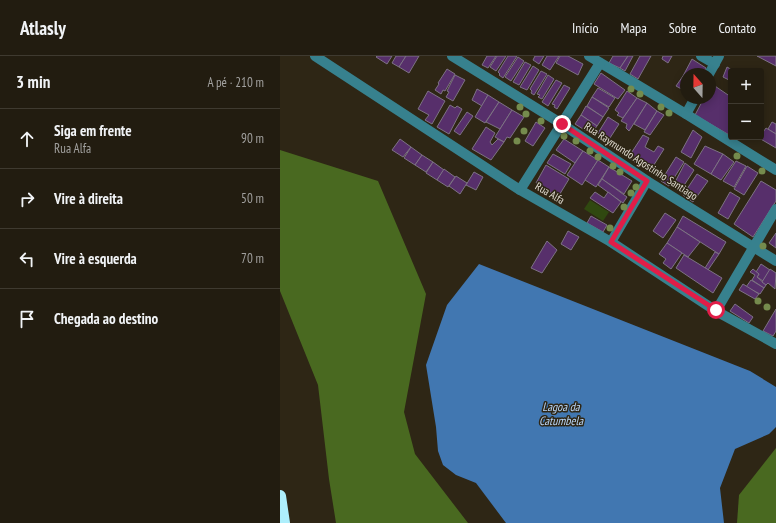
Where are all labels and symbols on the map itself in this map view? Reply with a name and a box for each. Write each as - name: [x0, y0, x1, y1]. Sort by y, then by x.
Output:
- north arrow: [680, 68, 716, 104]
- route end: [553, 115, 571, 133]
- street label: Rua Raymundo Agostinho Santiago: [582, 119, 701, 203]
- street label: Rua Alfa: [533, 179, 567, 207]
- route start: [707, 301, 725, 319]
- water label: Lagoa da Catumbela: [539, 399, 584, 428]

